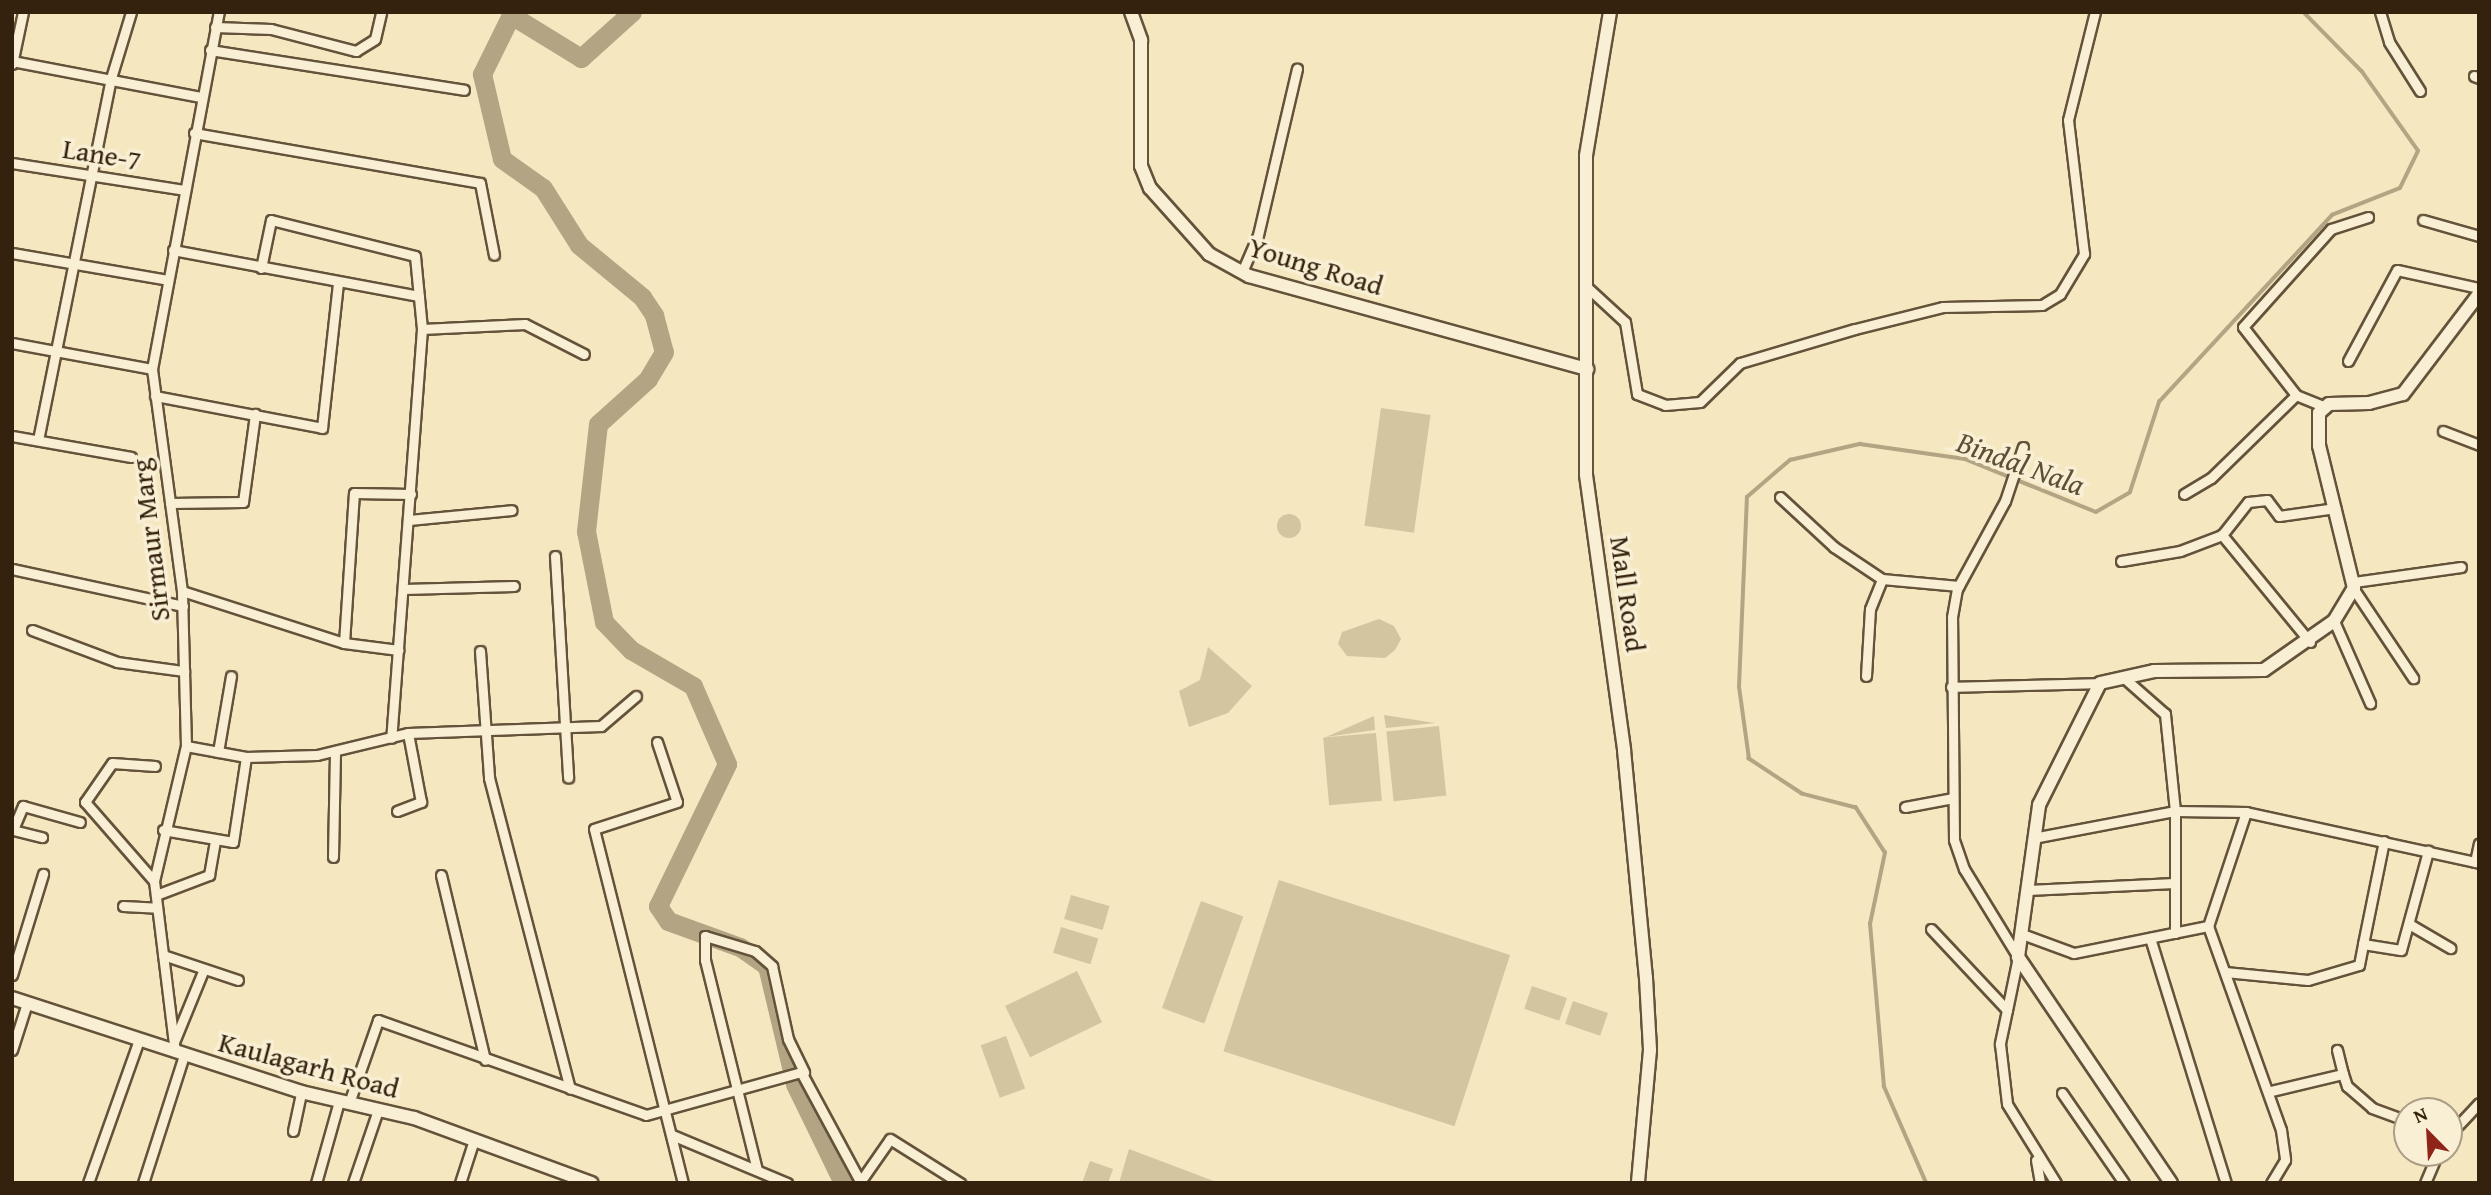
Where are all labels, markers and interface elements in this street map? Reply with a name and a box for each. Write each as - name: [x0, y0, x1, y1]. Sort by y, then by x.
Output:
- street label: Lane-7: [60, 131, 144, 177]
- street label: Young Road: [1245, 230, 1387, 302]
- water label: Bindal Nala: [1952, 423, 2090, 503]
- street label: Sirmaur Marg: [123, 457, 177, 623]
- street label: Mall Road: [1603, 534, 1653, 654]
- street label: Kaulagarh Road: [215, 1025, 403, 1105]
- north arrow: [2393, 1097, 2463, 1167]
- text: N: [2409, 1099, 2432, 1130]

